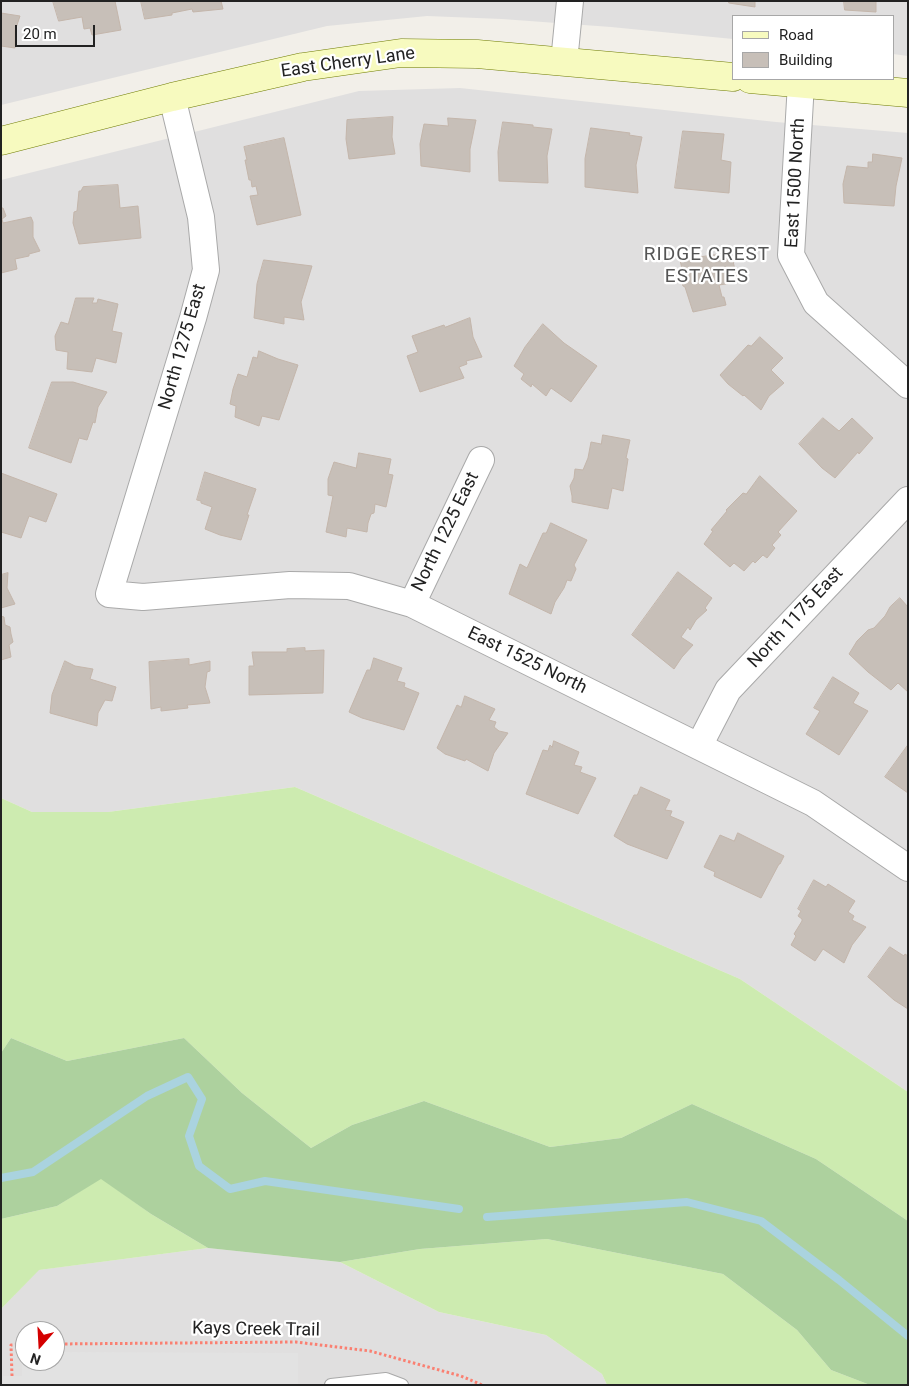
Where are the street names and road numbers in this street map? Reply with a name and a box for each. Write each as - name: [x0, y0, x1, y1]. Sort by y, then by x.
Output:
- street label: East Cherry Lane: [280, 43, 416, 83]
- street label: East 1500 North: [782, 118, 810, 248]
- street label: North 1275 East: [155, 282, 211, 412]
- street label: North 1225 East: [408, 469, 484, 595]
- street label: North 1175 East: [744, 563, 848, 673]
- street label: East 1525 North: [464, 623, 590, 699]
- street label: Kays Creek Trail: [192, 1318, 320, 1342]

